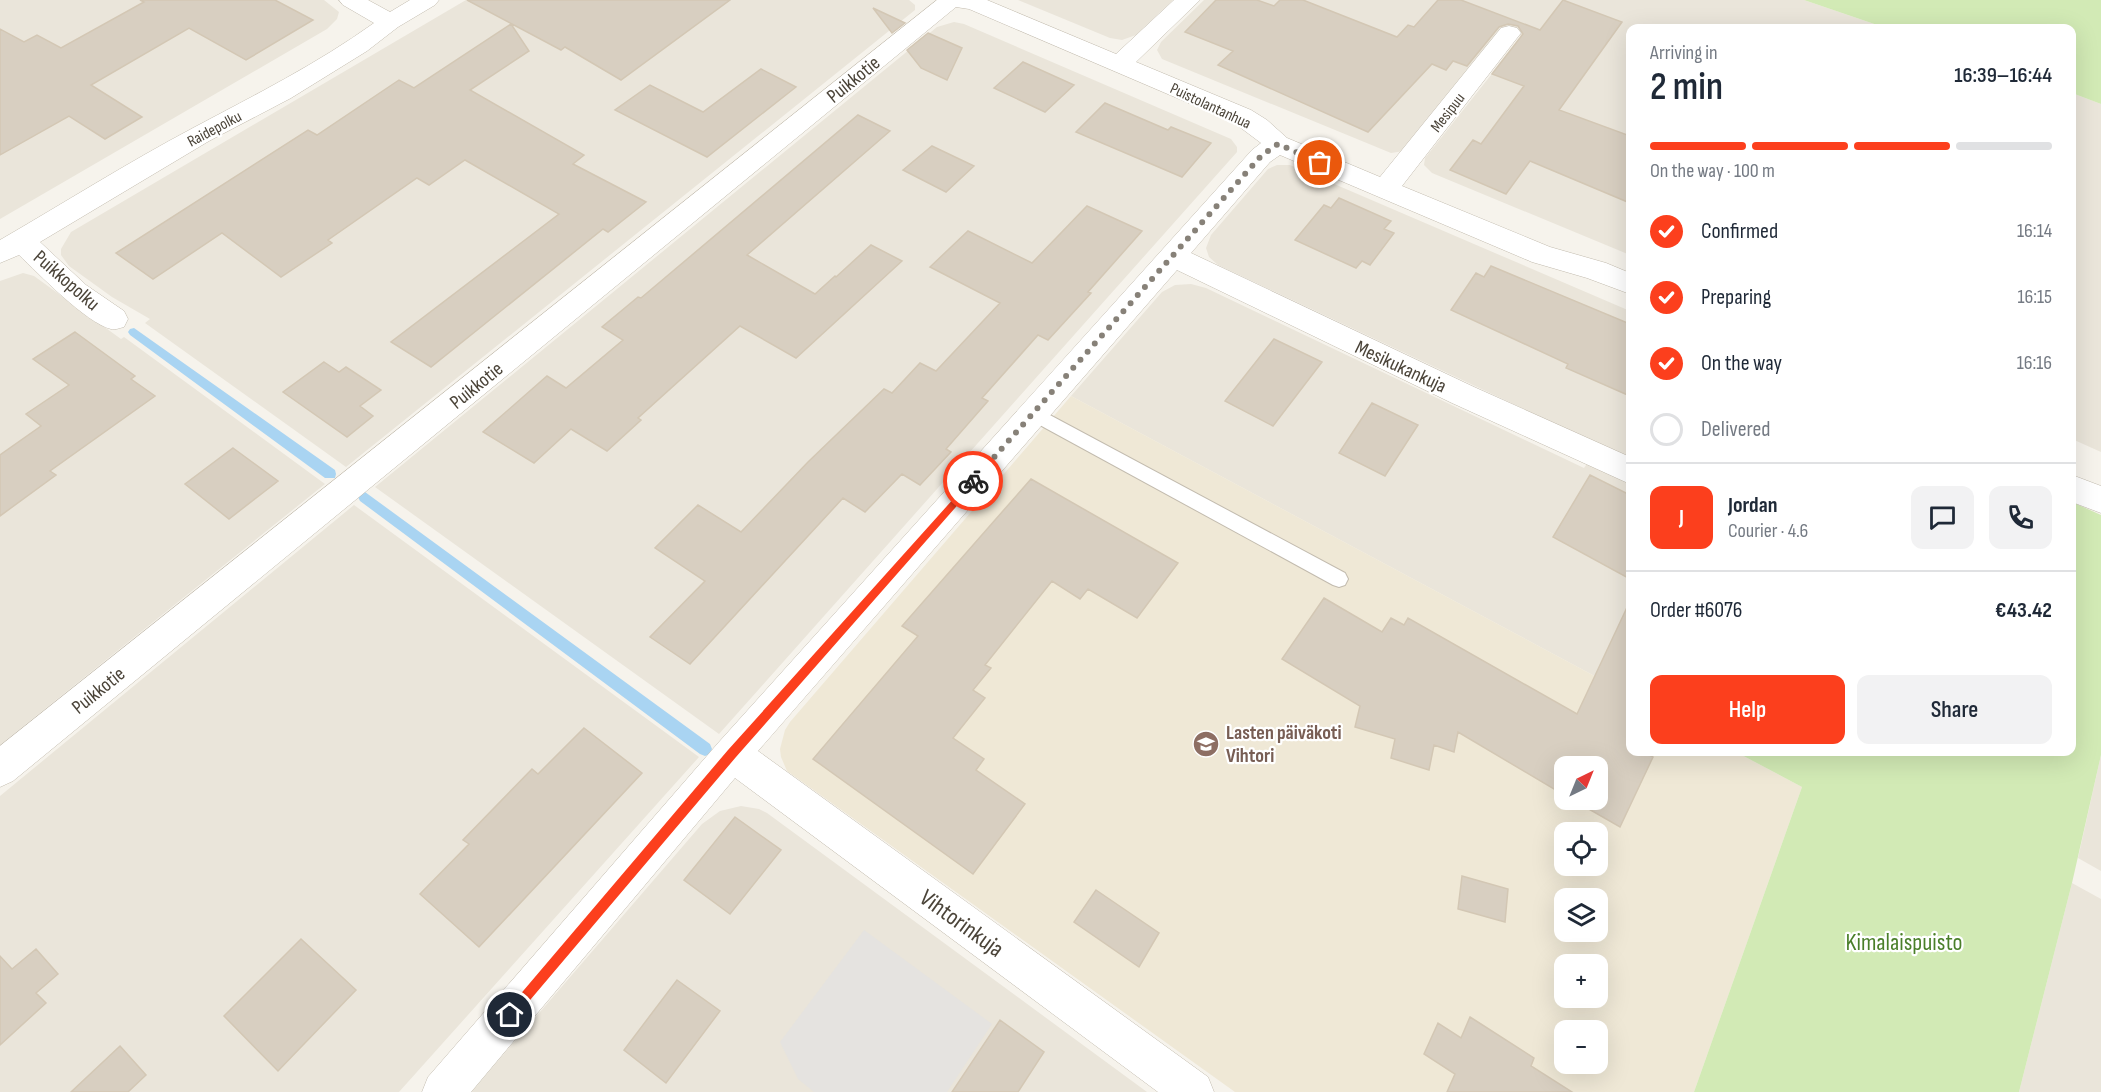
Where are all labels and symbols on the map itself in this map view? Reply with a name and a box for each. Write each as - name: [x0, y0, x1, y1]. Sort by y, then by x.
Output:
- street label: Puikkotie: [822, 51, 885, 108]
- street label: Puistolantanhua: [1167, 79, 1254, 133]
- street label: Mesipuu: [1427, 89, 1469, 136]
- street label: Raidepolku: [184, 107, 245, 151]
- pin: [1294, 137, 1345, 188]
- street label: Puikkopolku: [28, 245, 104, 316]
- street label: Mesikukankuja: [1351, 335, 1450, 398]
- street label: Puikkotie: [445, 357, 508, 414]
- courier: [943, 451, 1003, 511]
- street label: Puikkotie: [67, 662, 130, 719]
- place label: Lasten päiväkoti Vihtori: [1226, 721, 1342, 768]
- school or university icon: Lasten päiväkoti Vihtori: [1191, 729, 1221, 759]
- north arrow: [1554, 756, 1608, 810]
- street label: Vihtorinkuja: [914, 883, 1010, 964]
- park label: Kimalaispuisto: [1846, 928, 1962, 957]
- pin: [484, 989, 535, 1040]

